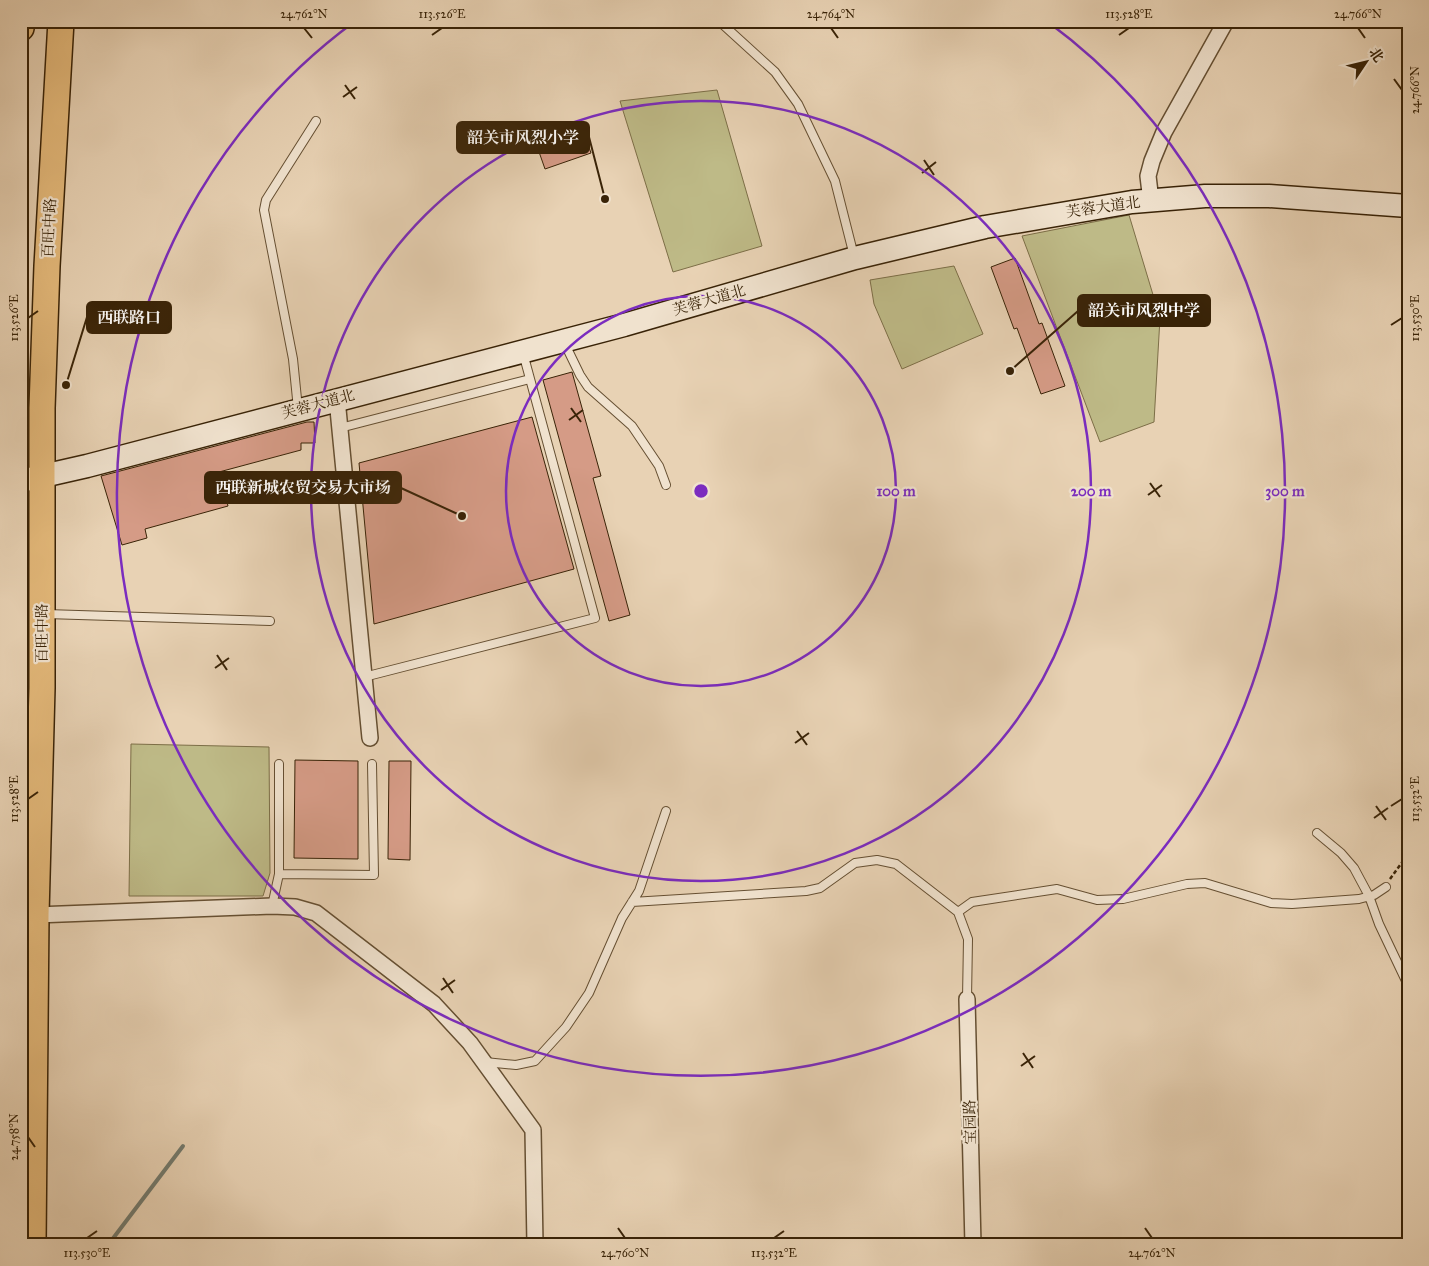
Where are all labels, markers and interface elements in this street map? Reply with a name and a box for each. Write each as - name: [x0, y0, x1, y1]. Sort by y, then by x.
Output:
- text: 24.762°N: [280, 7, 328, 21]
- text: 113.526°E: [418, 7, 466, 21]
- text: 24.764°N: [807, 7, 855, 21]
- text: 113.528°E: [1105, 7, 1153, 21]
- text: 24.766°N: [1334, 7, 1382, 21]
- north arrow: [1342, 38, 1392, 88]
- text: 北: [1365, 44, 1387, 65]
- text: 24.766°N: [1408, 66, 1422, 114]
- callout: 韶关市风烈小学: [457, 122, 589, 153]
- text: 韶关市风烈小学: [467, 128, 579, 147]
- street label: 芙蓉大道北: [1065, 193, 1141, 221]
- street label: 百旺中路: [38, 198, 60, 258]
- street label: 芙蓉大道北: [670, 281, 748, 319]
- text: 113.526°E: [7, 294, 21, 342]
- text: 113.530°E: [1408, 294, 1422, 341]
- callout: 韶关市风烈中学: [1078, 295, 1210, 326]
- text: 韶关市风烈中学: [1088, 301, 1200, 320]
- callout: 西联路口: [87, 302, 171, 333]
- text: 西联路口: [97, 308, 161, 327]
- street label: 芙蓉大道北: [279, 386, 357, 422]
- callout: 西联新城农贸交易大市场: [205, 472, 401, 503]
- text: 西联新城农贸交易大市场: [215, 478, 391, 497]
- centre of rings: [692, 482, 710, 500]
- text: 100 m: [876, 482, 916, 500]
- text: 200 m: [1071, 482, 1112, 500]
- text: 300 m: [1265, 482, 1305, 501]
- street label: 百旺中路: [33, 603, 51, 663]
- text: 113.528°E: [7, 775, 21, 823]
- text: 113.532°E: [1408, 776, 1422, 822]
- street label: 宝园路: [961, 1099, 979, 1145]
- text: 24.758°N: [7, 1113, 21, 1161]
- text: 113.530°E: [64, 1246, 111, 1260]
- text: 24.760°N: [601, 1246, 649, 1260]
- text: 113.532°E: [751, 1246, 797, 1260]
- text: 24.762°N: [1128, 1246, 1176, 1260]

